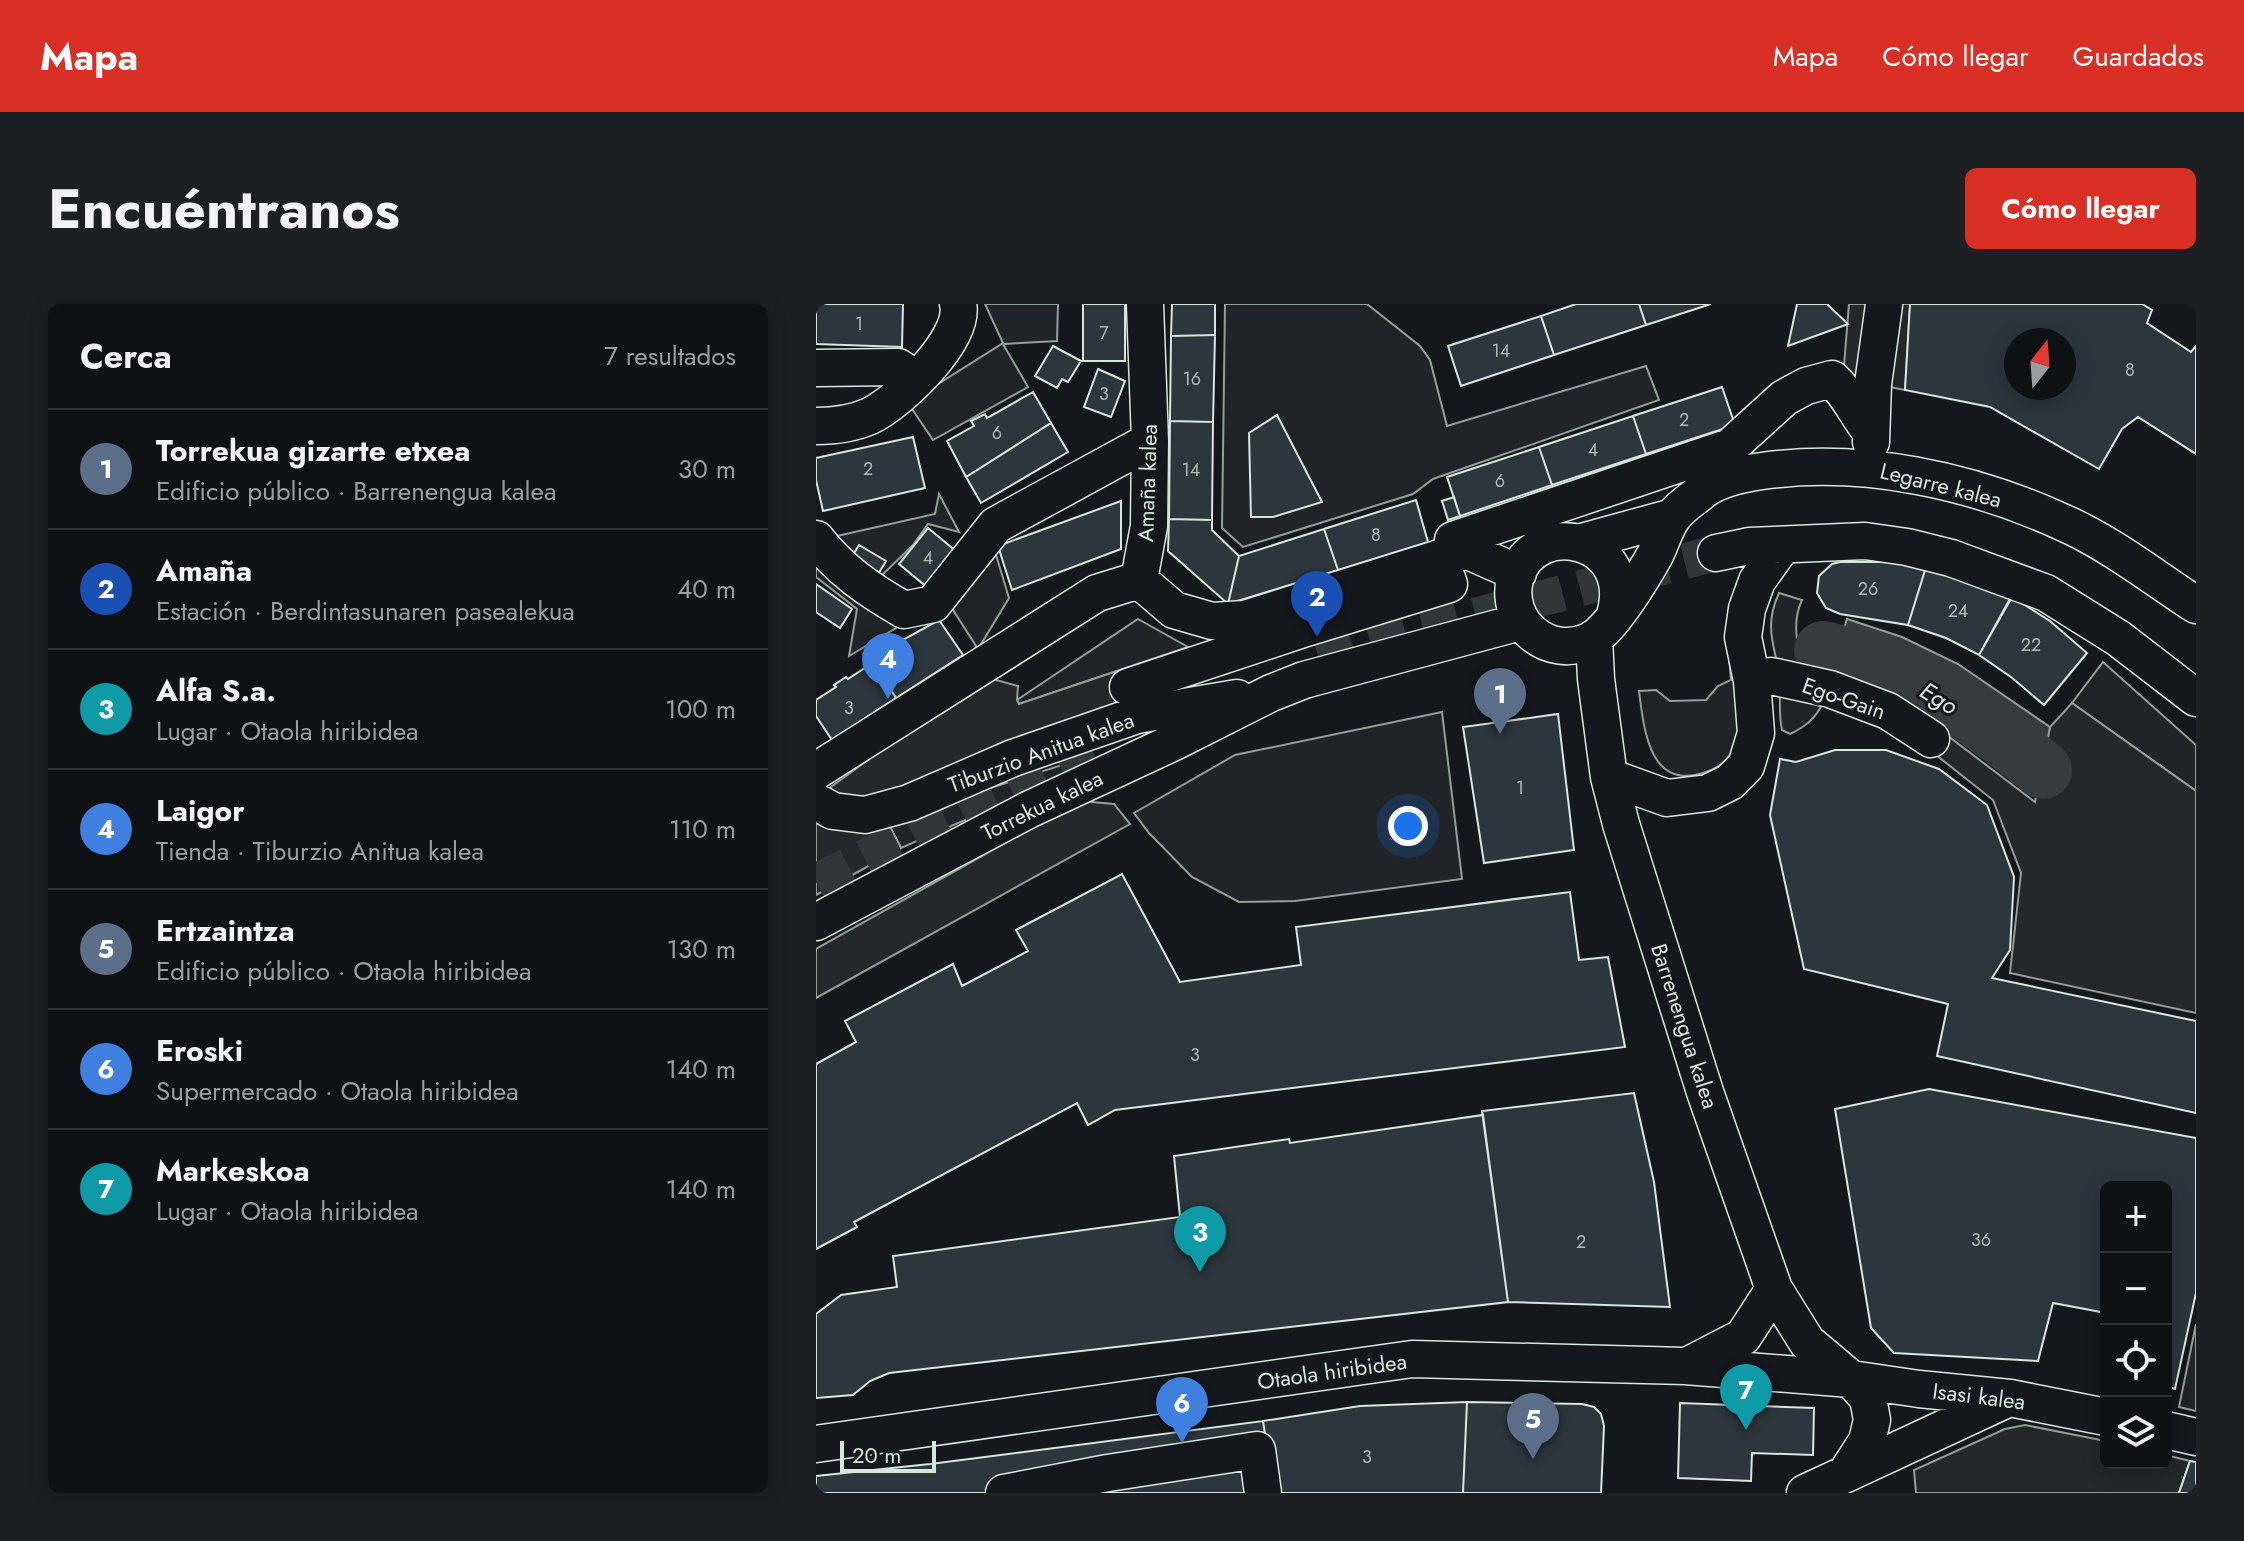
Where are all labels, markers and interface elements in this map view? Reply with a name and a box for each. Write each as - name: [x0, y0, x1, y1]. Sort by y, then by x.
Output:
- text: Mapa: [40, 29, 138, 84]
- text: Mapa: [1773, 36, 1838, 77]
- text: Cómo llegar: [1882, 36, 2029, 77]
- text: Guardados: [2073, 36, 2204, 77]
- text: Encuéntranos: [48, 168, 400, 249]
- button: Cómo llegar: [1965, 168, 2196, 249]
- house number: 1: [855, 311, 863, 337]
- house number: 7: [1099, 320, 1109, 346]
- north arrow: [2004, 328, 2076, 400]
- text: Cerca: [80, 332, 172, 381]
- text: 7 resultados: [604, 337, 736, 375]
- house number: 14: [1492, 338, 1510, 364]
- house number: 8: [2125, 357, 2135, 383]
- house number: 16: [1183, 366, 1201, 392]
- house number: 3: [1099, 381, 1109, 407]
- house number: 2: [1679, 407, 1689, 433]
- house number: 6: [992, 420, 1002, 446]
- street label: Amaña kalea: [1129, 423, 1165, 543]
- text: Torrekua gizarte etxea: [156, 429, 470, 472]
- house number: 4: [1588, 437, 1598, 463]
- text: 1: [99, 450, 113, 488]
- text: 30 m: [678, 450, 736, 488]
- street label: Legarre kalea: [1877, 454, 2005, 516]
- house number: 2: [863, 456, 873, 482]
- house number: 14: [1182, 457, 1200, 483]
- house number: 6: [1495, 468, 1505, 494]
- text: Edificio público · Barrenengua kalea: [156, 472, 556, 510]
- house number: 8: [1371, 522, 1381, 548]
- house number: 4: [923, 545, 933, 571]
- text: Amaña: [156, 549, 252, 592]
- text: 2: [97, 570, 115, 608]
- text: 40 m: [677, 570, 736, 608]
- pin: 2: [1291, 571, 1343, 637]
- house number: 26: [1858, 576, 1878, 602]
- text: Estación · Berdintasunaren pasealekua: [156, 592, 575, 630]
- house number: 24: [1948, 598, 1968, 624]
- house number: 22: [2021, 632, 2041, 658]
- pin: 4: [862, 633, 914, 699]
- pin: 1: [1474, 668, 1526, 734]
- text: Alfa S.a.: [156, 669, 276, 712]
- street label: Ego-Gain: [1798, 669, 1890, 727]
- water label: Ego: [1913, 673, 1965, 723]
- text: 3: [98, 690, 114, 728]
- text: 100 m: [665, 690, 736, 728]
- house number: 3: [844, 695, 854, 721]
- street label: Tiburzio Anitua kalea: [944, 703, 1138, 801]
- text: Lugar · Otaola hiribidea: [156, 712, 419, 750]
- street label: Torrekua kalea: [976, 762, 1108, 848]
- house number: 1: [1516, 775, 1524, 801]
- text: Laigor: [156, 789, 245, 832]
- your location: [1388, 806, 1428, 846]
- text: 4: [97, 810, 115, 848]
- text: 110 m: [669, 810, 736, 848]
- text: Tienda · Tiburzio Anitua kalea: [156, 832, 484, 870]
- text: Ertzaintza: [156, 909, 295, 952]
- text: 5: [98, 930, 114, 968]
- text: 130 m: [666, 930, 736, 968]
- street label: Barrenengua kalea: [1643, 939, 1727, 1113]
- text: Edificio público · Otaola hiribidea: [156, 952, 531, 990]
- text: Eroski: [156, 1029, 243, 1072]
- house number: 3: [1190, 1042, 1200, 1068]
- text: 6: [97, 1050, 115, 1088]
- text: 140 m: [665, 1050, 736, 1088]
- text: Supermercado · Otaola hiribidea: [156, 1072, 519, 1110]
- text: Markeskoa: [156, 1149, 310, 1192]
- text: 7: [98, 1170, 114, 1208]
- text: 140 m: [665, 1170, 736, 1208]
- map controls: [2100, 1181, 2172, 1469]
- button: +: [2100, 1181, 2172, 1253]
- text: Lugar · Otaola hiribidea: [156, 1192, 419, 1230]
- pin: 3: [1174, 1206, 1226, 1272]
- house number: 36: [1971, 1227, 1991, 1253]
- house number: 2: [1576, 1229, 1586, 1255]
- button: −: [2100, 1253, 2172, 1325]
- button: locate: [2100, 1325, 2172, 1397]
- street label: Otaola hiribidea: [1255, 1345, 1409, 1397]
- pin: 7: [1720, 1364, 1772, 1430]
- street label: Isasi kalea: [1931, 1374, 2027, 1418]
- pin: 6: [1156, 1377, 1208, 1443]
- pin: 5: [1507, 1393, 1559, 1459]
- button: layers: [2100, 1397, 2172, 1469]
- scale bar: [840, 1437, 936, 1473]
- text: 20 m: [852, 1439, 901, 1471]
- house number: 3: [1362, 1444, 1372, 1470]

